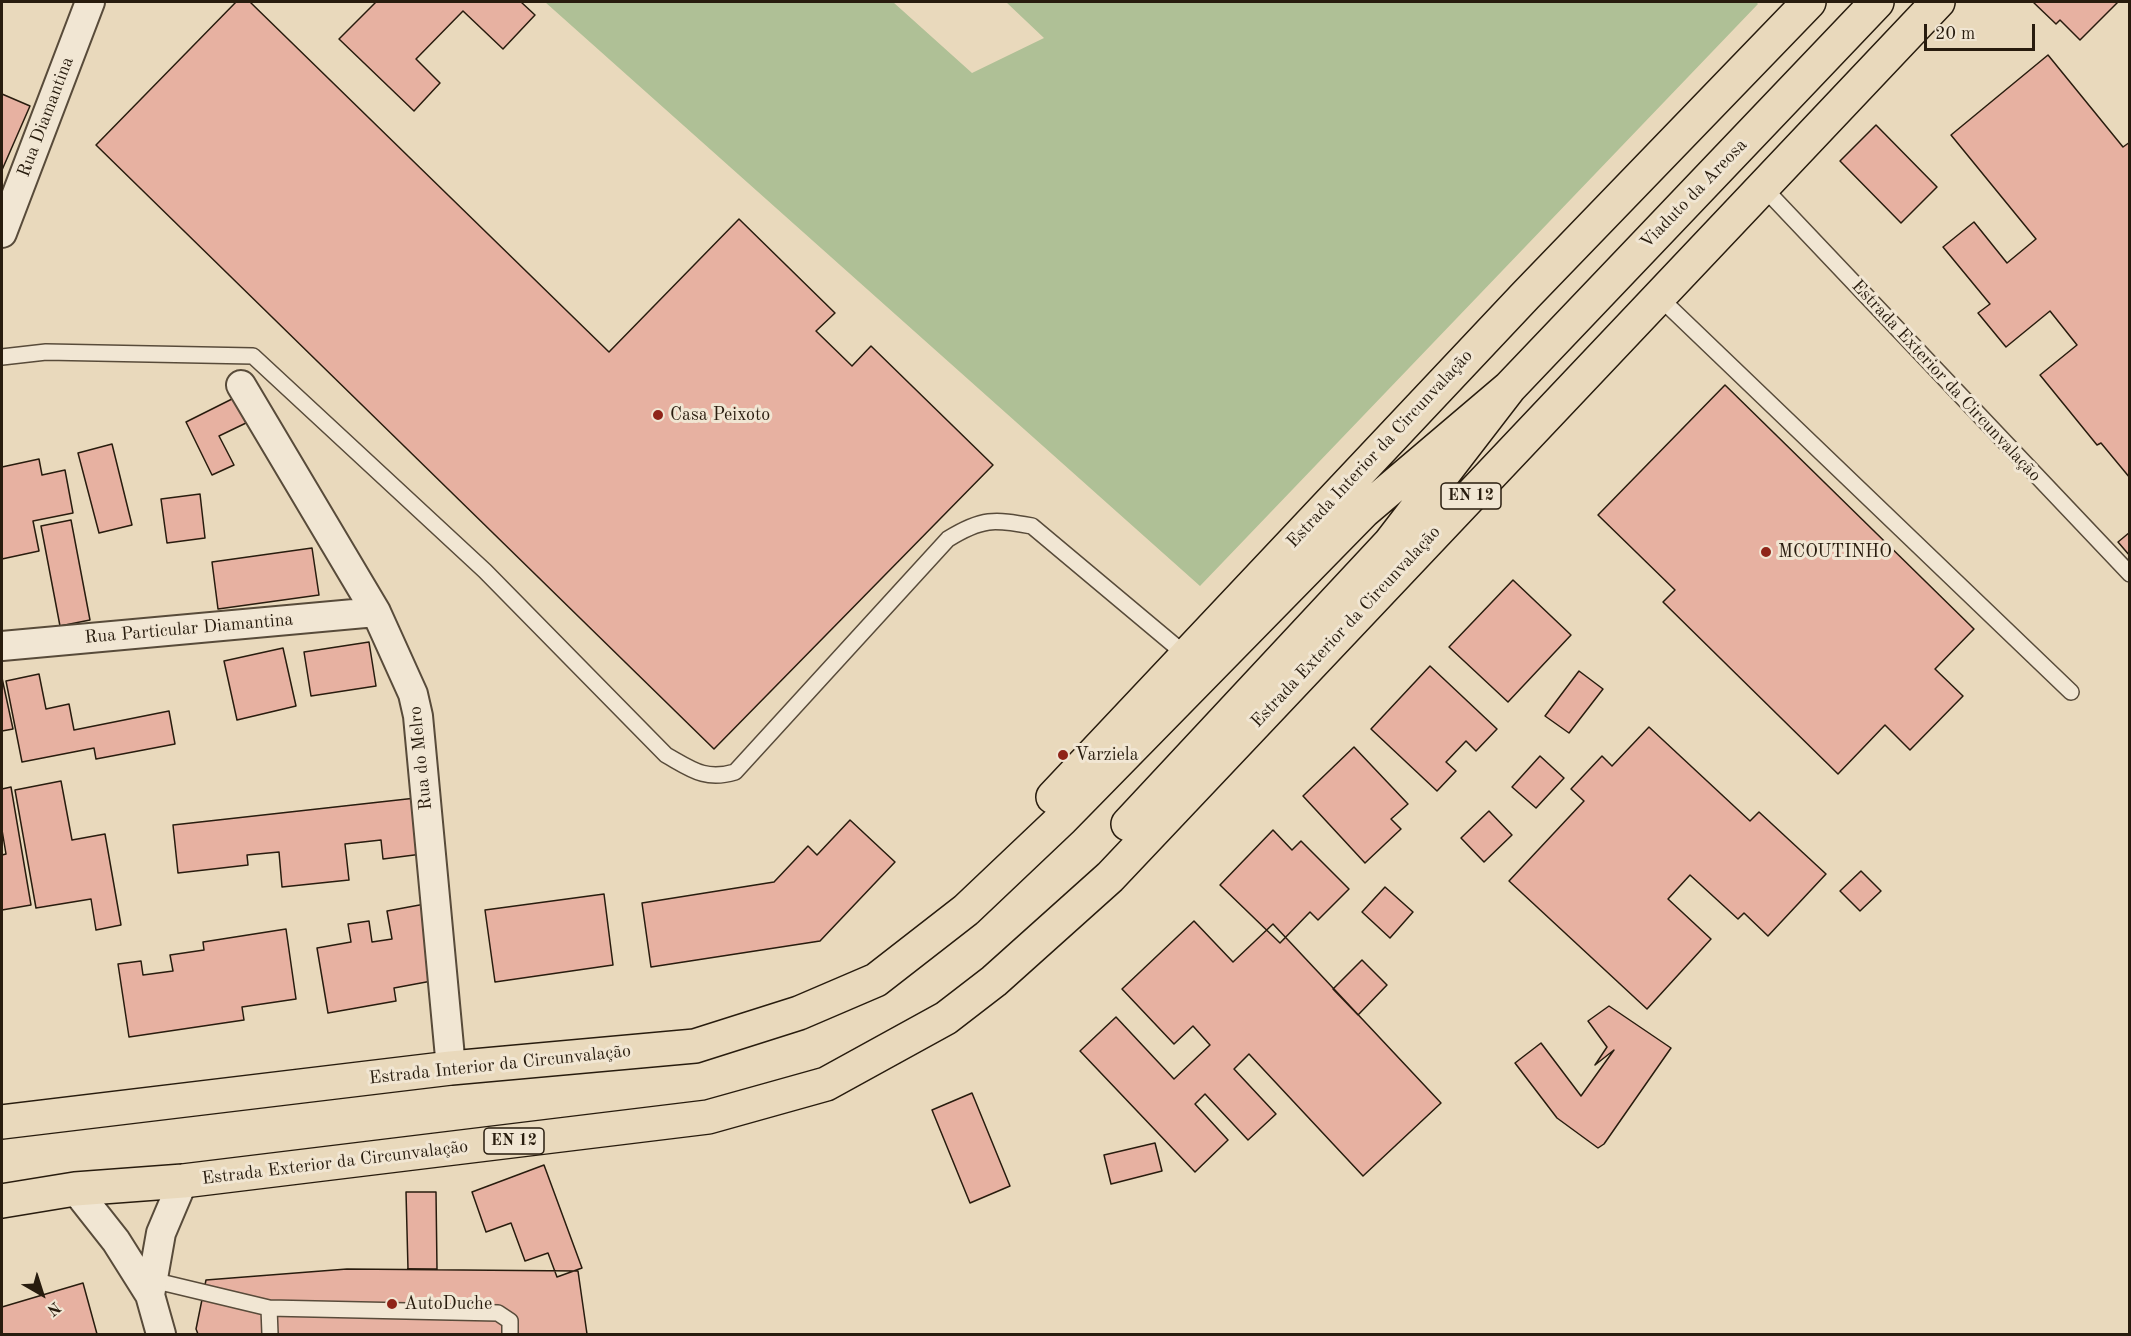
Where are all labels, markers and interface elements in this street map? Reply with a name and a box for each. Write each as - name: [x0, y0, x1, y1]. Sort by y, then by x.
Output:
- scale bar: [1927, 12, 2038, 50]
- text: 20 m: [1935, 25, 1975, 43]
- street label: Rua Diamantina: [13, 54, 79, 180]
- street label: Viaduto da Areosa: [1636, 135, 1752, 253]
- street label: Estrada Exterior da Circunvalação: [1847, 276, 2045, 486]
- street label: Estrada Interior da Circunvalação: [1282, 345, 1478, 553]
- place label: Casa Peixoto: [670, 404, 770, 426]
- marker: Casa Peixoto: [651, 408, 665, 422]
- road number: EN 12: [1441, 483, 1501, 509]
- street label: Estrada Exterior da Circunvalação: [1247, 522, 1445, 732]
- place label: MCOUTINHO: [1778, 541, 1892, 563]
- marker: MCOUTINHO: [1759, 545, 1773, 559]
- street label: Rua Particular Diamantina: [84, 609, 294, 649]
- street label: Rua do Melro: [405, 705, 437, 811]
- place label: Varziela: [1075, 744, 1139, 766]
- marker: Varziela: [1056, 748, 1070, 762]
- street label: Estrada Interior da Circunvalação: [368, 1041, 632, 1089]
- road number: EN 12: [484, 1128, 544, 1154]
- street label: Estrada Exterior da Circunvalação: [201, 1136, 469, 1190]
- north arrow: [12, 1264, 72, 1324]
- place label: AutoDuche: [404, 1293, 492, 1315]
- marker: AutoDuche: [385, 1297, 399, 1311]
- text: N: [44, 1298, 63, 1318]

